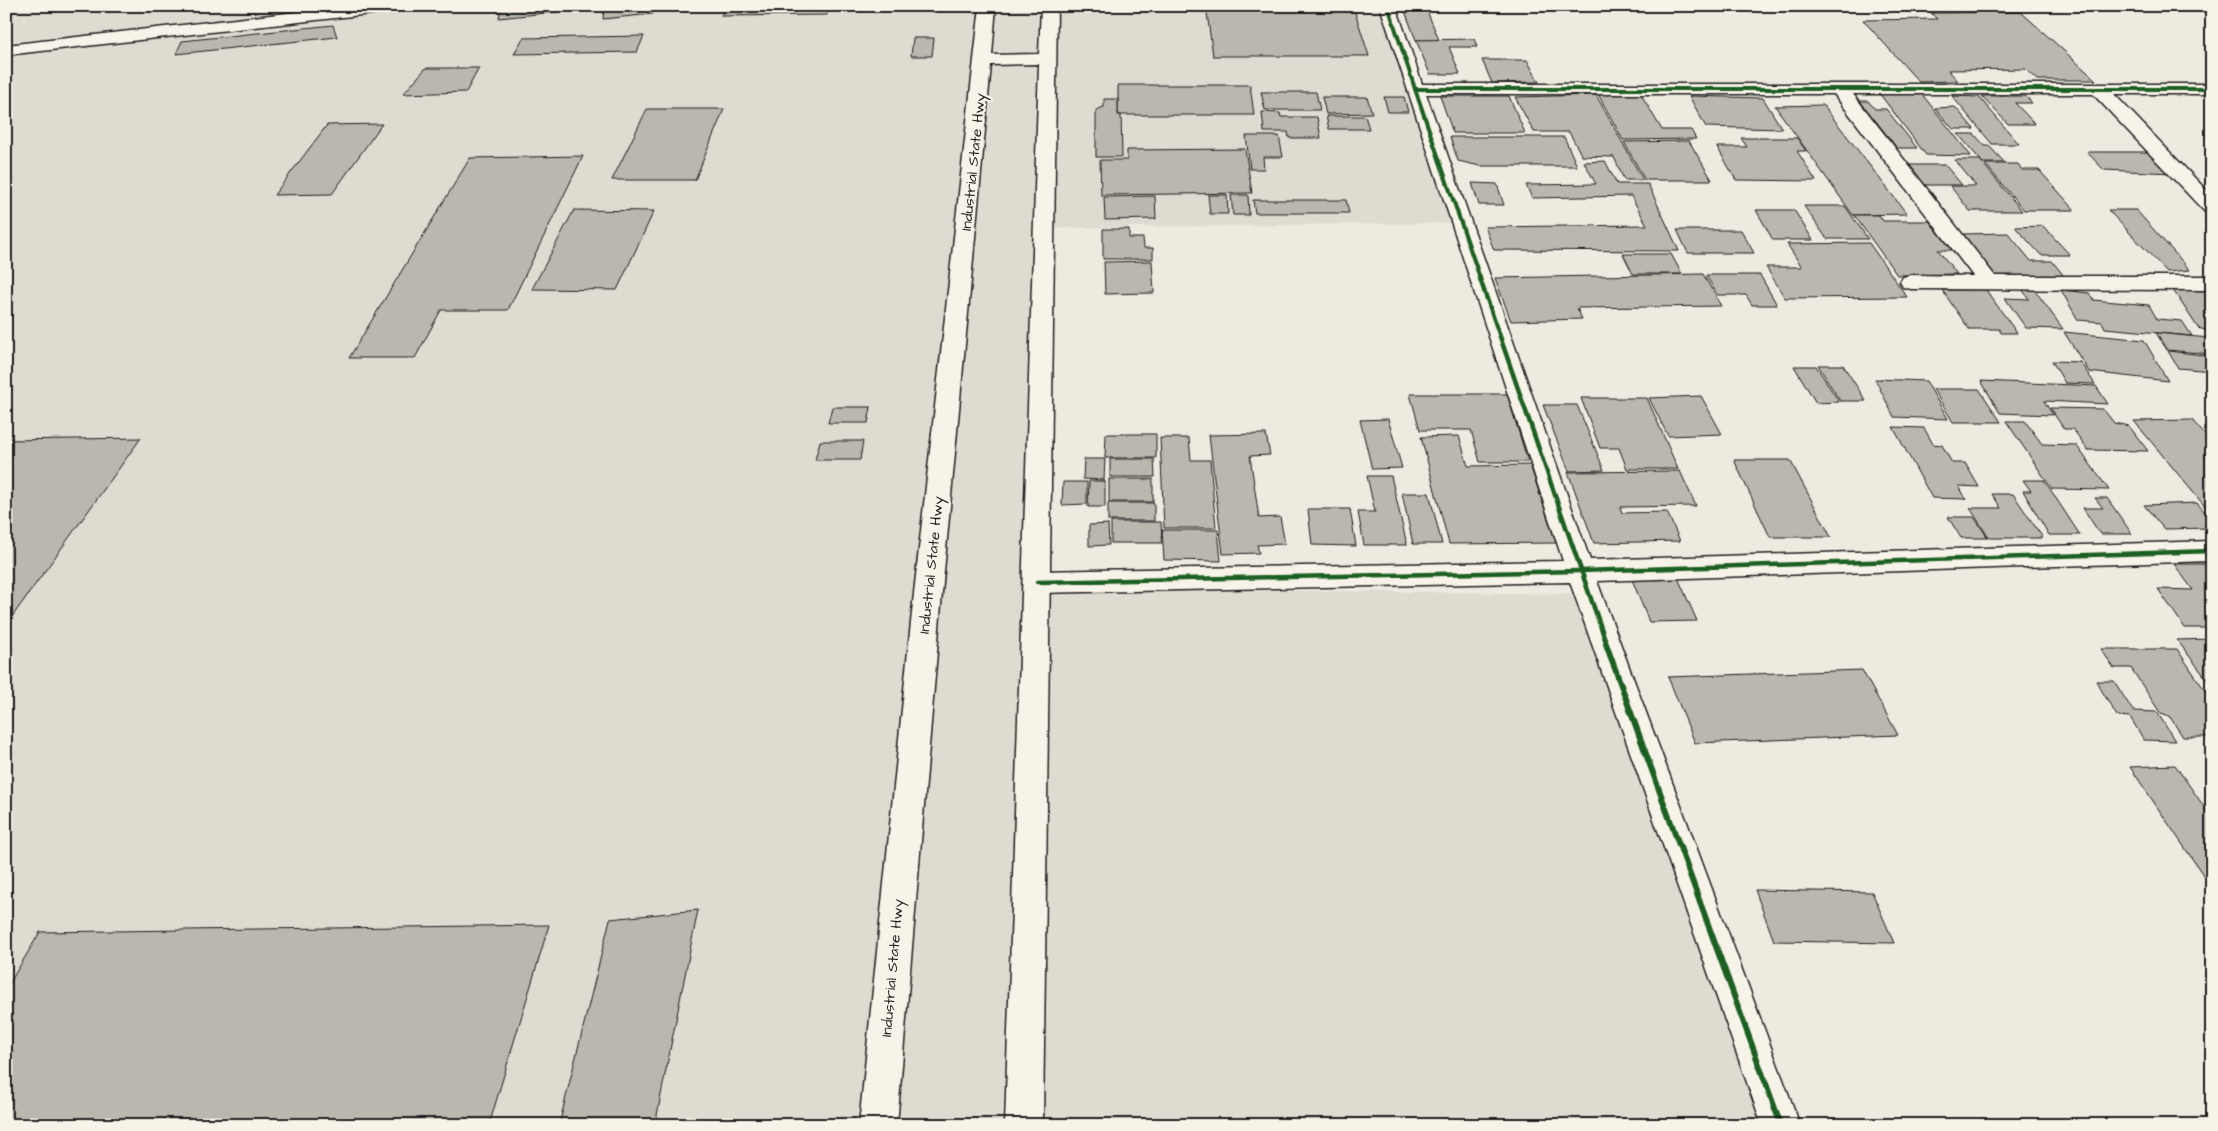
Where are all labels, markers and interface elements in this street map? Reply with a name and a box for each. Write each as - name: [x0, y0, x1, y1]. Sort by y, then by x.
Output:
- street label: Industrial State Hwy: [956, 92, 992, 232]
- street label: Industrial State Hwy: [914, 495, 950, 635]
- street label: Industrial State Hwy: [876, 898, 910, 1038]

